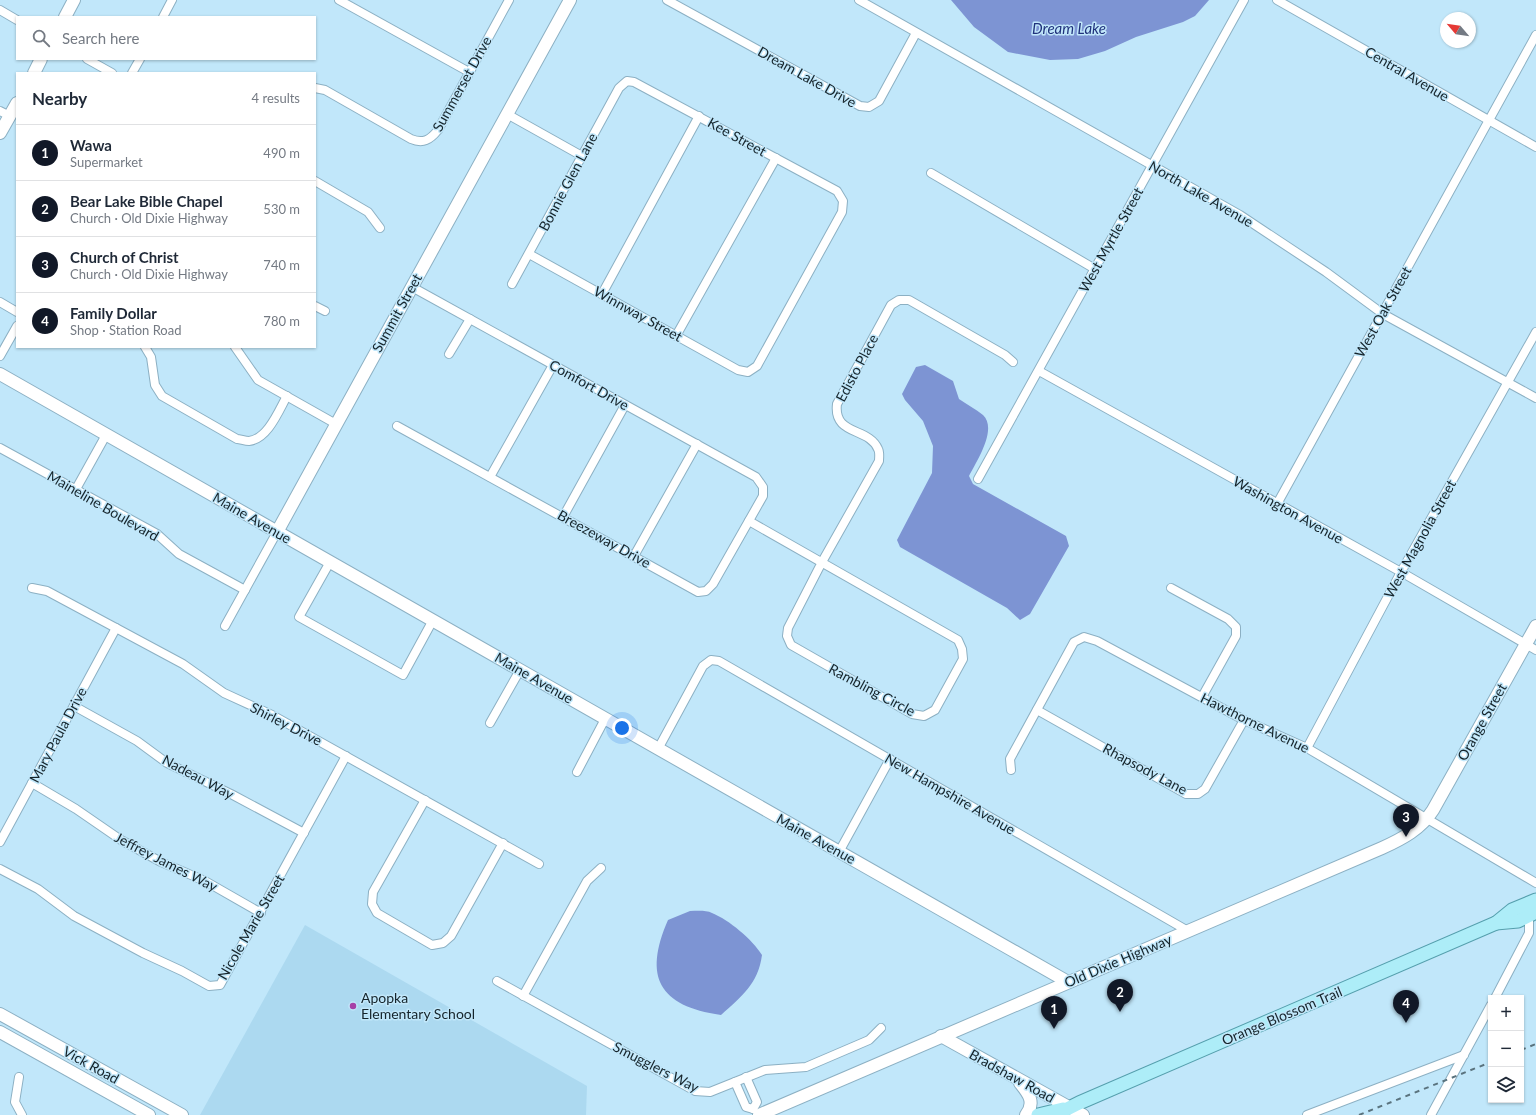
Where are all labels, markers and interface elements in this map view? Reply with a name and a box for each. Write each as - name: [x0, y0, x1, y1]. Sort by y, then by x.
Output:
- north arrow: [1440, 12, 1476, 48]
- search box: [16, 16, 316, 60]
- water label: Dream Lake: [1032, 19, 1106, 37]
- icon: search: [30, 27, 52, 49]
- text: Search here: [62, 29, 139, 47]
- street label: Summerset Drive: [428, 33, 495, 134]
- street label: Dream Lake Drive: [755, 42, 859, 111]
- street label: Central Avenue: [1362, 43, 1452, 104]
- text: Nearby: [32, 88, 87, 109]
- text: 4 results: [252, 90, 300, 106]
- street label: Kee Street: [705, 114, 769, 160]
- street label: Bonnie Glen Lane: [535, 130, 601, 234]
- text: Wawa: [70, 136, 112, 154]
- text: 1: [41, 145, 49, 161]
- text: 490 m: [263, 145, 300, 161]
- text: Supermarket: [70, 154, 143, 170]
- street label: North Lake Avenue: [1146, 157, 1256, 230]
- street label: West Myrtle Street: [1075, 184, 1146, 295]
- text: Bear Lake Bible Chapel: [70, 192, 223, 210]
- text: 2: [41, 201, 49, 217]
- text: 530 m: [263, 201, 300, 217]
- text: Church · Old Dixie Highway: [70, 210, 228, 226]
- text: Church of Christ: [70, 248, 179, 266]
- text: 3: [41, 257, 49, 273]
- text: 740 m: [263, 257, 300, 273]
- street label: West Oak Street: [1351, 263, 1415, 360]
- text: Church · Old Dixie Highway: [70, 266, 228, 282]
- street label: Summit Street: [368, 271, 425, 355]
- street label: Winnway Street: [591, 282, 685, 345]
- text: Family Dollar: [70, 304, 157, 322]
- text: 4: [41, 313, 49, 329]
- text: 780 m: [263, 313, 300, 329]
- text: Shop · Station Road: [70, 322, 181, 338]
- street label: Edisto Place: [832, 331, 881, 404]
- street label: Comfort Drive: [547, 356, 632, 413]
- street label: Maineline Boulevard: [45, 467, 162, 544]
- street label: Washington Avenue: [1230, 472, 1346, 547]
- street label: West Magnolia Street: [1380, 477, 1459, 601]
- street label: Maine Avenue: [210, 488, 295, 547]
- street label: Breezeway Drive: [555, 506, 654, 571]
- street label: Maine Avenue: [492, 648, 577, 707]
- street label: Rambling Circle: [826, 660, 918, 719]
- street label: Orange Street: [1453, 680, 1510, 763]
- street label: Mary Paula Drive: [25, 684, 90, 785]
- street label: Hawthorne Avenue: [1198, 689, 1312, 756]
- street label: Shirley Drive: [248, 698, 325, 749]
- your location: [612, 718, 632, 738]
- street label: Rhapsody Lane: [1100, 739, 1190, 798]
- street label: New Hampshire Avenue: [882, 749, 1018, 838]
- street label: Nadeau Way: [160, 751, 238, 803]
- pin: 3: [1393, 804, 1419, 837]
- street label: Maine Avenue: [774, 810, 859, 867]
- street label: Jeffrey James Way: [112, 828, 221, 895]
- street label: Nicole Marie Street: [214, 871, 288, 982]
- street label: Old Dixie Highway: [1062, 930, 1175, 991]
- pin: 2: [1107, 979, 1133, 1012]
- street label: Orange Blossom Trail: [1219, 982, 1345, 1049]
- place label: Apopka Elementary School: [361, 989, 475, 1022]
- pin: 4: [1393, 990, 1419, 1023]
- map controls: [1488, 995, 1524, 1103]
- button: +: [1488, 995, 1524, 1031]
- pin: 1: [1041, 996, 1067, 1029]
- marker: Apopka Elementary School: [348, 1001, 358, 1011]
- button: −: [1488, 1031, 1524, 1067]
- street label: Smugglers Way: [610, 1038, 703, 1096]
- street label: Vick Road: [60, 1042, 122, 1087]
- street label: Bradshaw Road: [967, 1045, 1058, 1106]
- button: layers: [1488, 1067, 1524, 1103]

